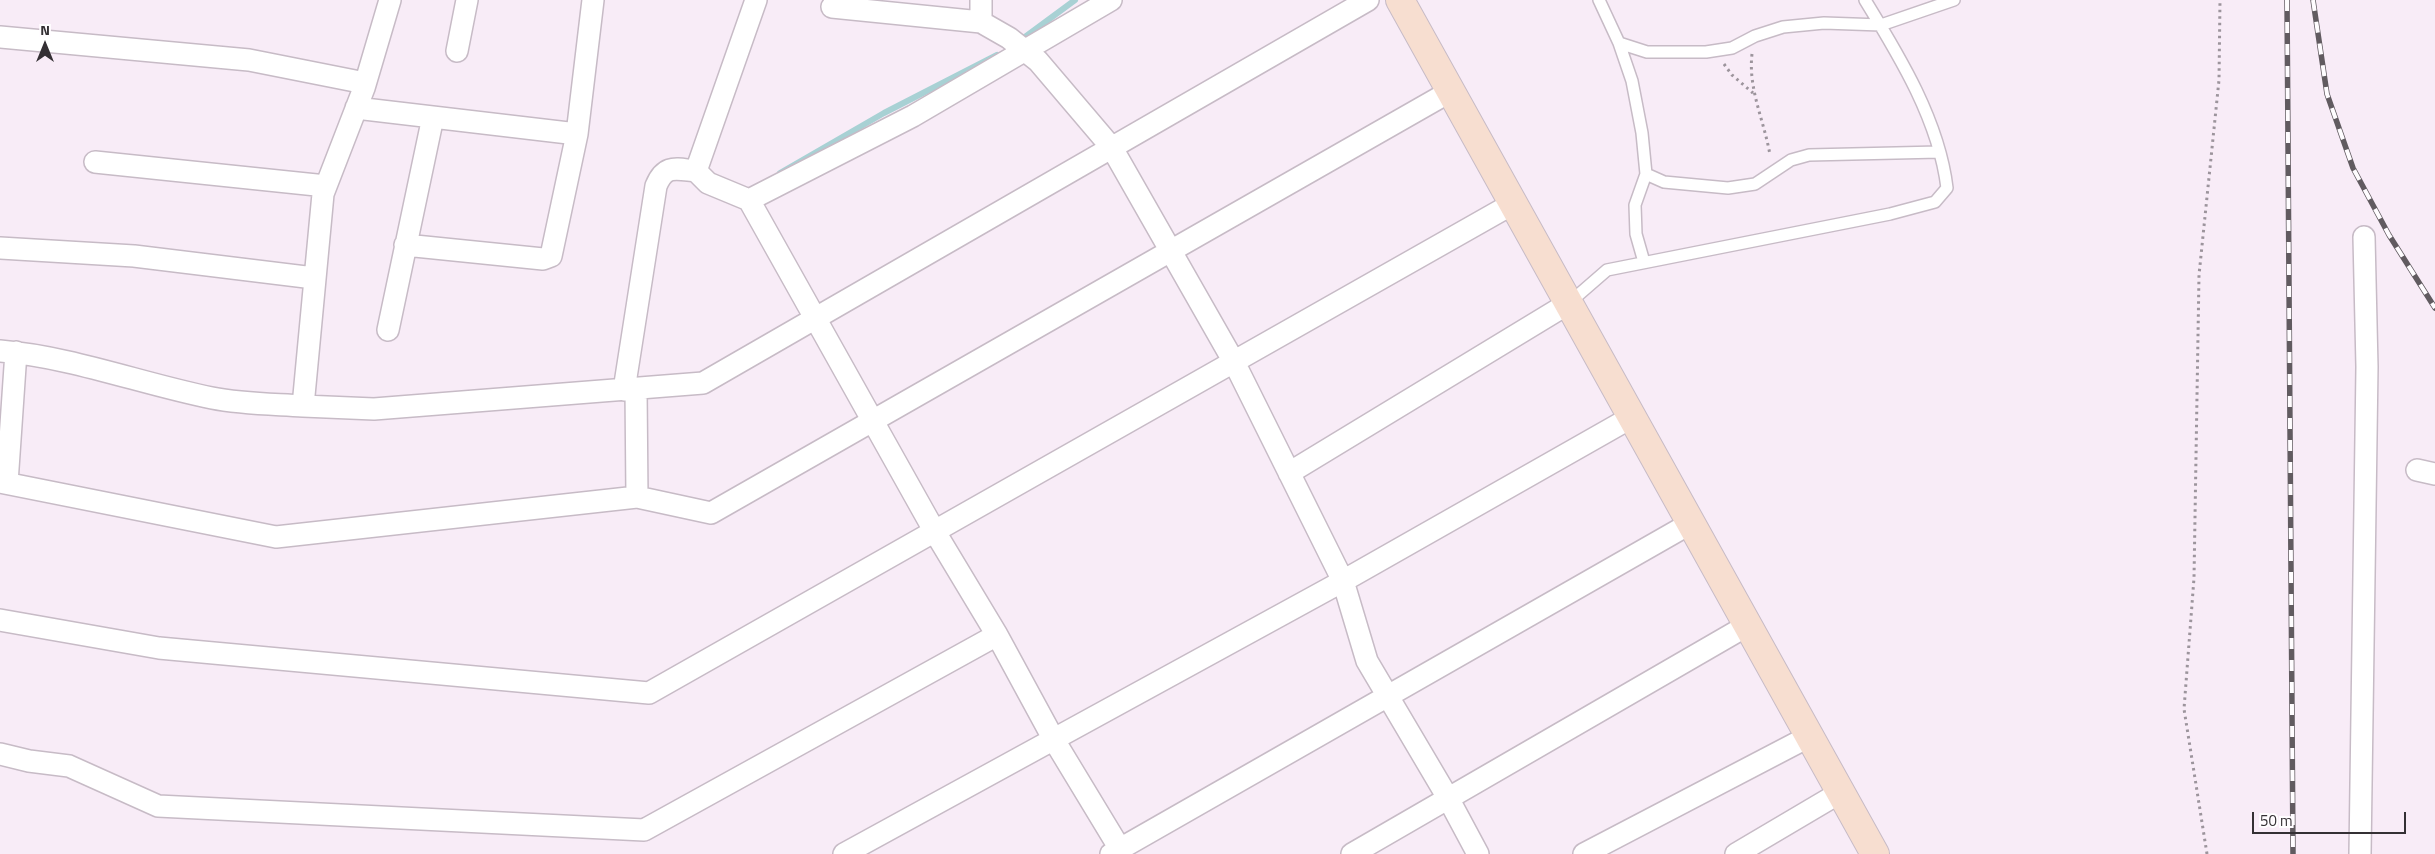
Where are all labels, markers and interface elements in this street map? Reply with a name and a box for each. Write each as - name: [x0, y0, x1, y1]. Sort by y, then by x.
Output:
- text: N: [40, 19, 50, 40]
- north arrow: [20, 20, 70, 70]
- scale bar: [2255, 802, 2409, 834]
- text: 50 m: [2260, 809, 2293, 832]

